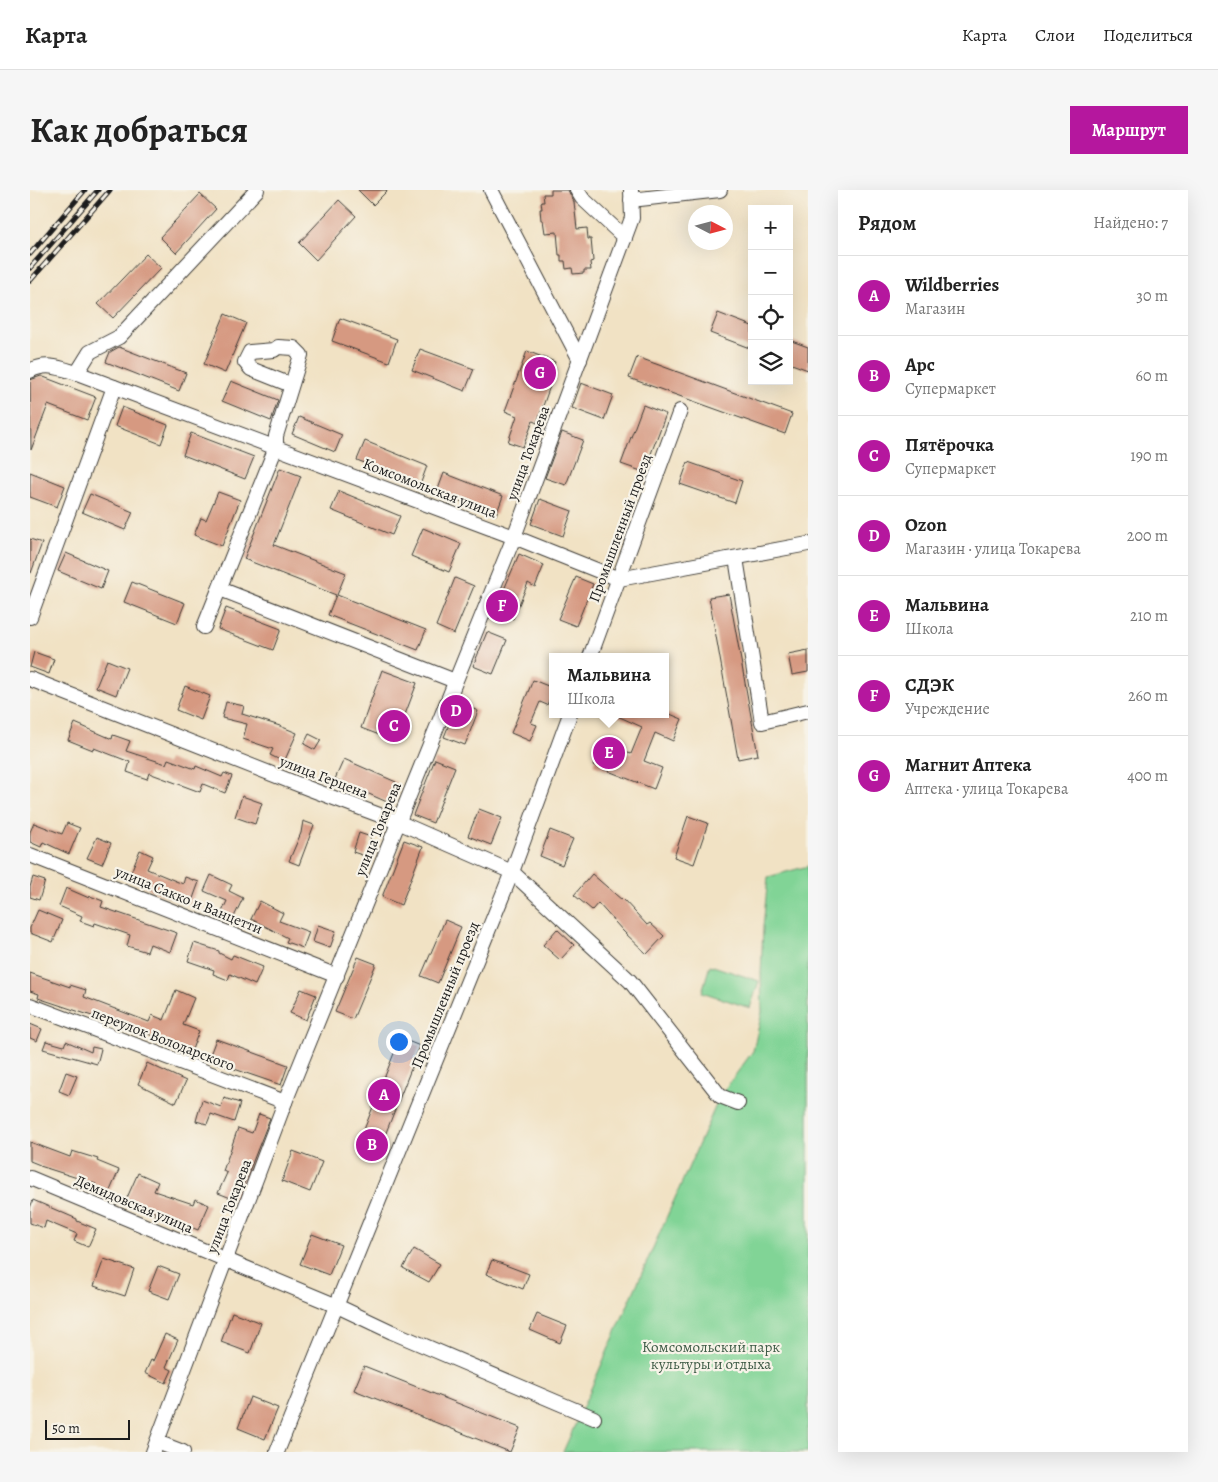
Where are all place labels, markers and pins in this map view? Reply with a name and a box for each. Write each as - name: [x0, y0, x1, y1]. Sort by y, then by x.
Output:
- pin: G: [524, 354, 556, 392]
- pin: F: [486, 587, 518, 625]
- pin: D: [440, 692, 472, 730]
- pin: C: [378, 707, 410, 745]
- pin: E: [593, 734, 625, 772]
- pin: A: [368, 1076, 400, 1114]
- pin: B: [356, 1126, 388, 1164]

